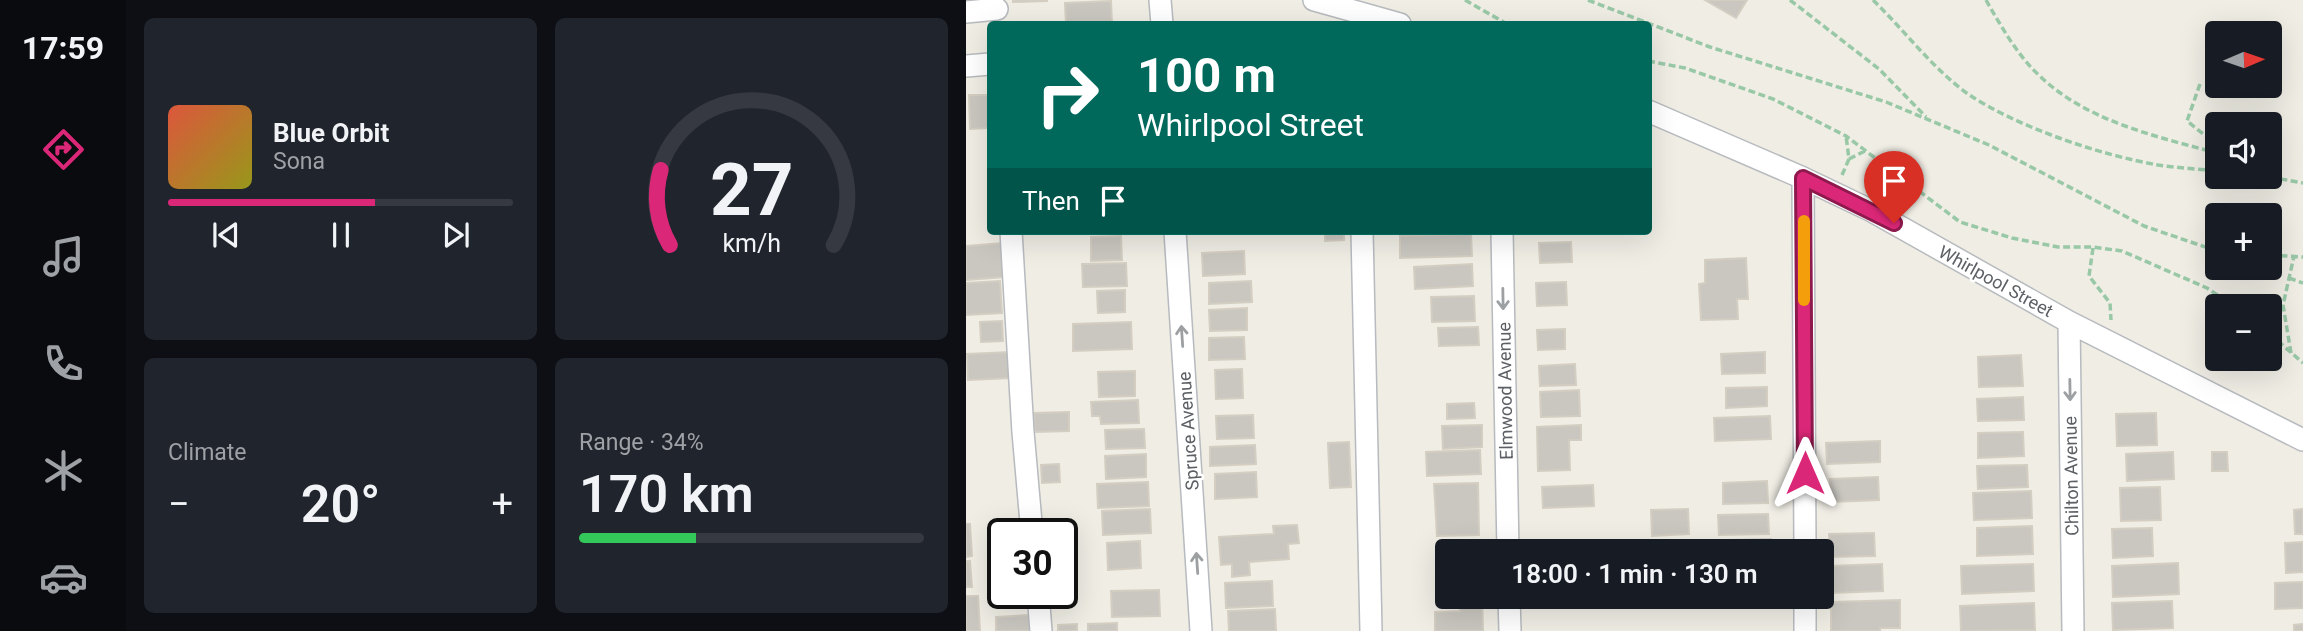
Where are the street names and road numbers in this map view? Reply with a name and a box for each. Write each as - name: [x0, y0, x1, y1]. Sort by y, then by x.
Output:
- street label: Whirlpool Street: [1935, 241, 2057, 321]
- street label: Elmwood Avenue: [1493, 322, 1517, 460]
- street label: Spruce Avenue: [1173, 371, 1203, 491]
- street label: Chilton Avenue: [2059, 416, 2083, 536]

